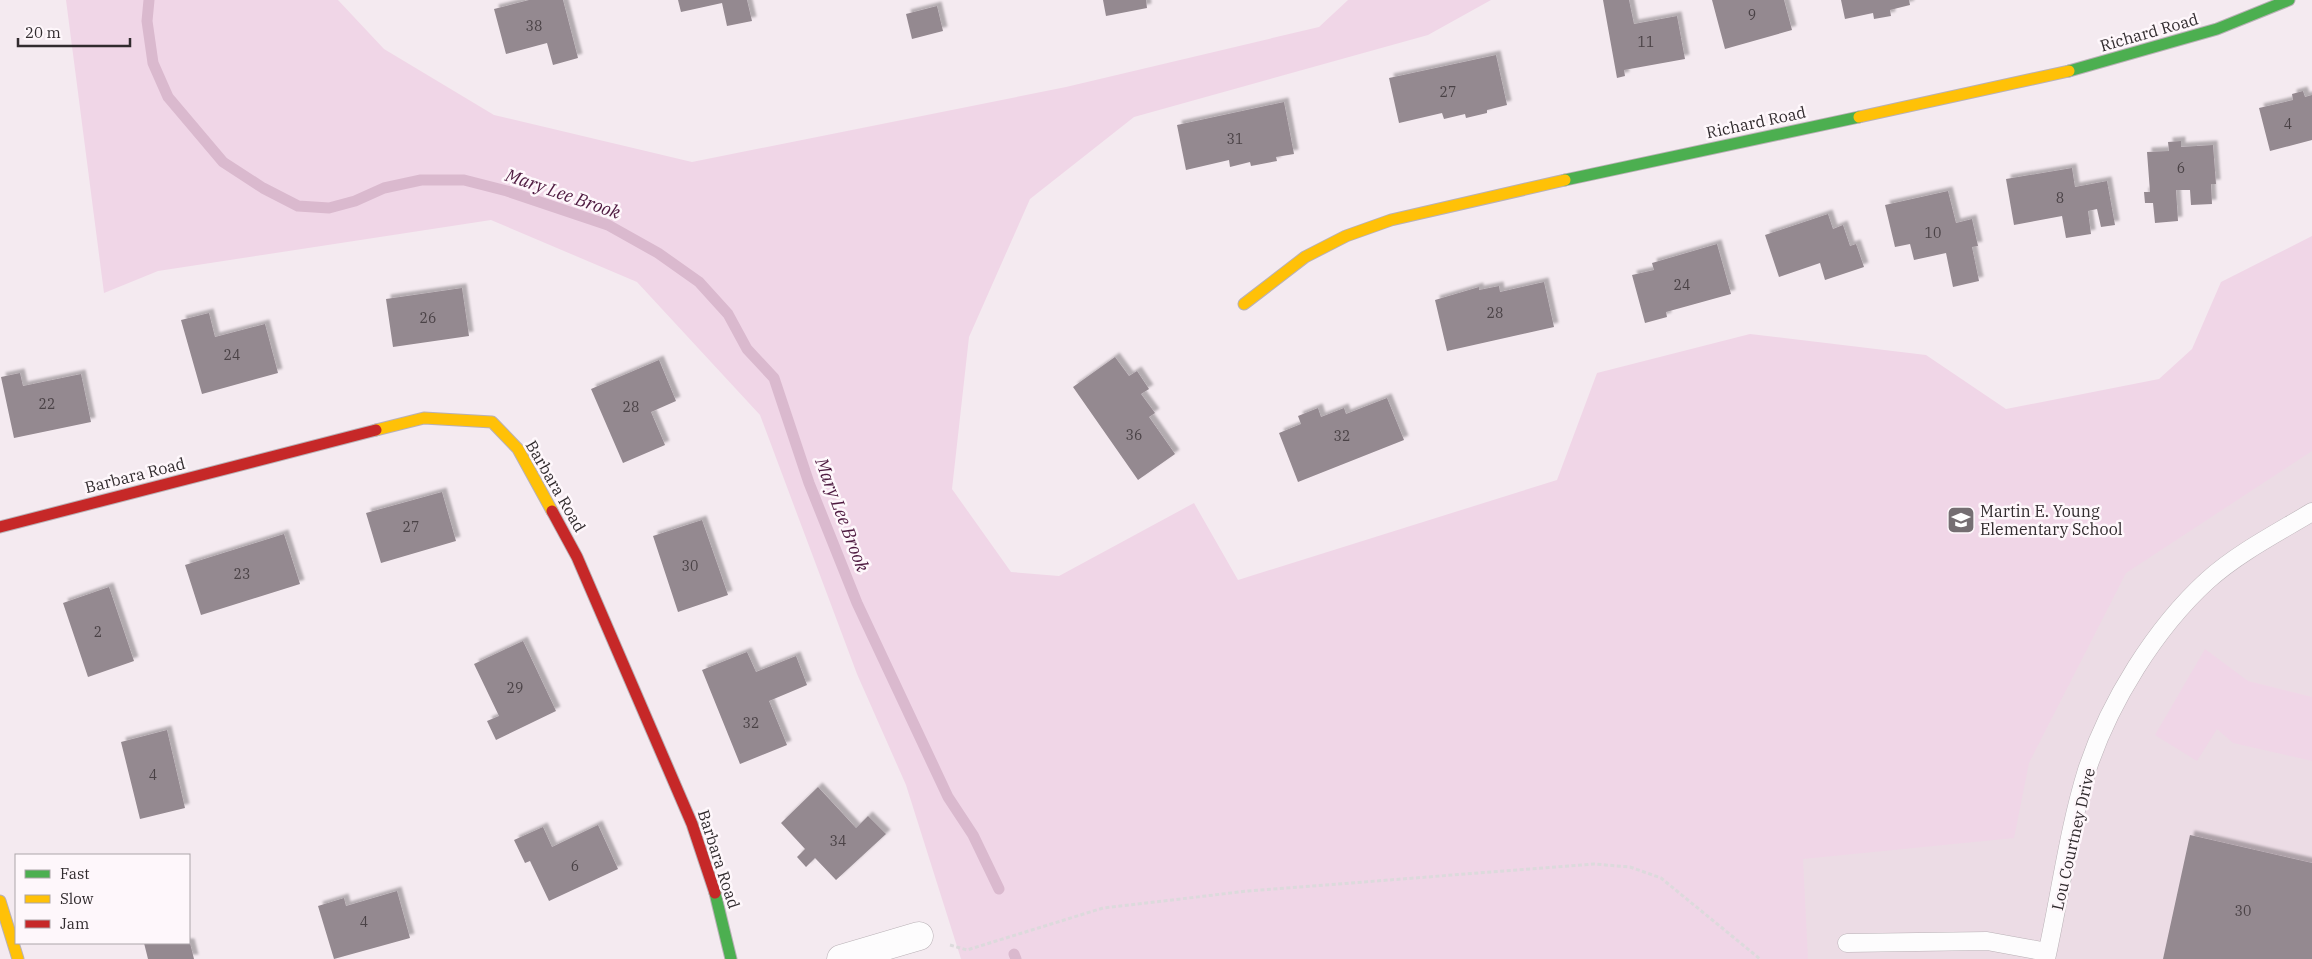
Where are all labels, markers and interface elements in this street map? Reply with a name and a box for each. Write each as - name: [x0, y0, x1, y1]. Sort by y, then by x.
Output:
- house number: 9: [1748, 6, 1756, 24]
- street label: Richard Road: [2097, 8, 2201, 56]
- scale bar: [18, 15, 130, 47]
- house number: 38: [526, 17, 542, 35]
- text: 20 m: [25, 23, 61, 42]
- house number: 11: [1638, 33, 1654, 51]
- house number: 27: [1440, 83, 1456, 101]
- street label: Richard Road: [1704, 102, 1808, 142]
- house number: 4: [2284, 115, 2292, 133]
- house number: 31: [1227, 130, 1243, 148]
- house number: 6: [2177, 159, 2185, 177]
- water label: Mary Lee Brook: [502, 163, 624, 224]
- house number: 8: [2056, 189, 2064, 207]
- house number: 10: [1925, 224, 1941, 242]
- house number: 24: [1674, 276, 1690, 294]
- house number: 28: [1487, 304, 1503, 322]
- house number: 26: [420, 309, 436, 327]
- house number: 24: [224, 346, 240, 364]
- house number: 22: [39, 395, 55, 413]
- house number: 28: [623, 398, 639, 416]
- house number: 36: [1126, 426, 1142, 444]
- house number: 32: [1334, 427, 1350, 445]
- street label: Barbara Road: [522, 437, 590, 536]
- street label: Barbara Road: [83, 453, 188, 497]
- water label: Mary Lee Brook: [810, 454, 875, 575]
- place label: Martin E. Young Elementary School: [1980, 501, 2123, 539]
- school or university icon: Martin E. Young Elementary School: [1946, 505, 1976, 535]
- house number: 27: [403, 518, 419, 536]
- house number: 30: [682, 557, 698, 575]
- house number: 23: [234, 565, 250, 583]
- house number: 2: [94, 623, 102, 641]
- house number: 29: [507, 679, 523, 697]
- house number: 32: [743, 714, 759, 732]
- house number: 4: [149, 766, 157, 784]
- street label: Lou Courtney Drive: [2047, 766, 2099, 912]
- street label: Barbara Road: [694, 807, 744, 911]
- house number: 34: [830, 832, 846, 850]
- legend: [15, 854, 190, 944]
- house number: 6: [571, 857, 579, 875]
- text: Fast: [60, 864, 90, 883]
- text: Slow: [60, 889, 94, 908]
- house number: 30: [2235, 902, 2251, 920]
- house number: 4: [360, 913, 368, 931]
- text: Jam: [60, 914, 89, 933]

